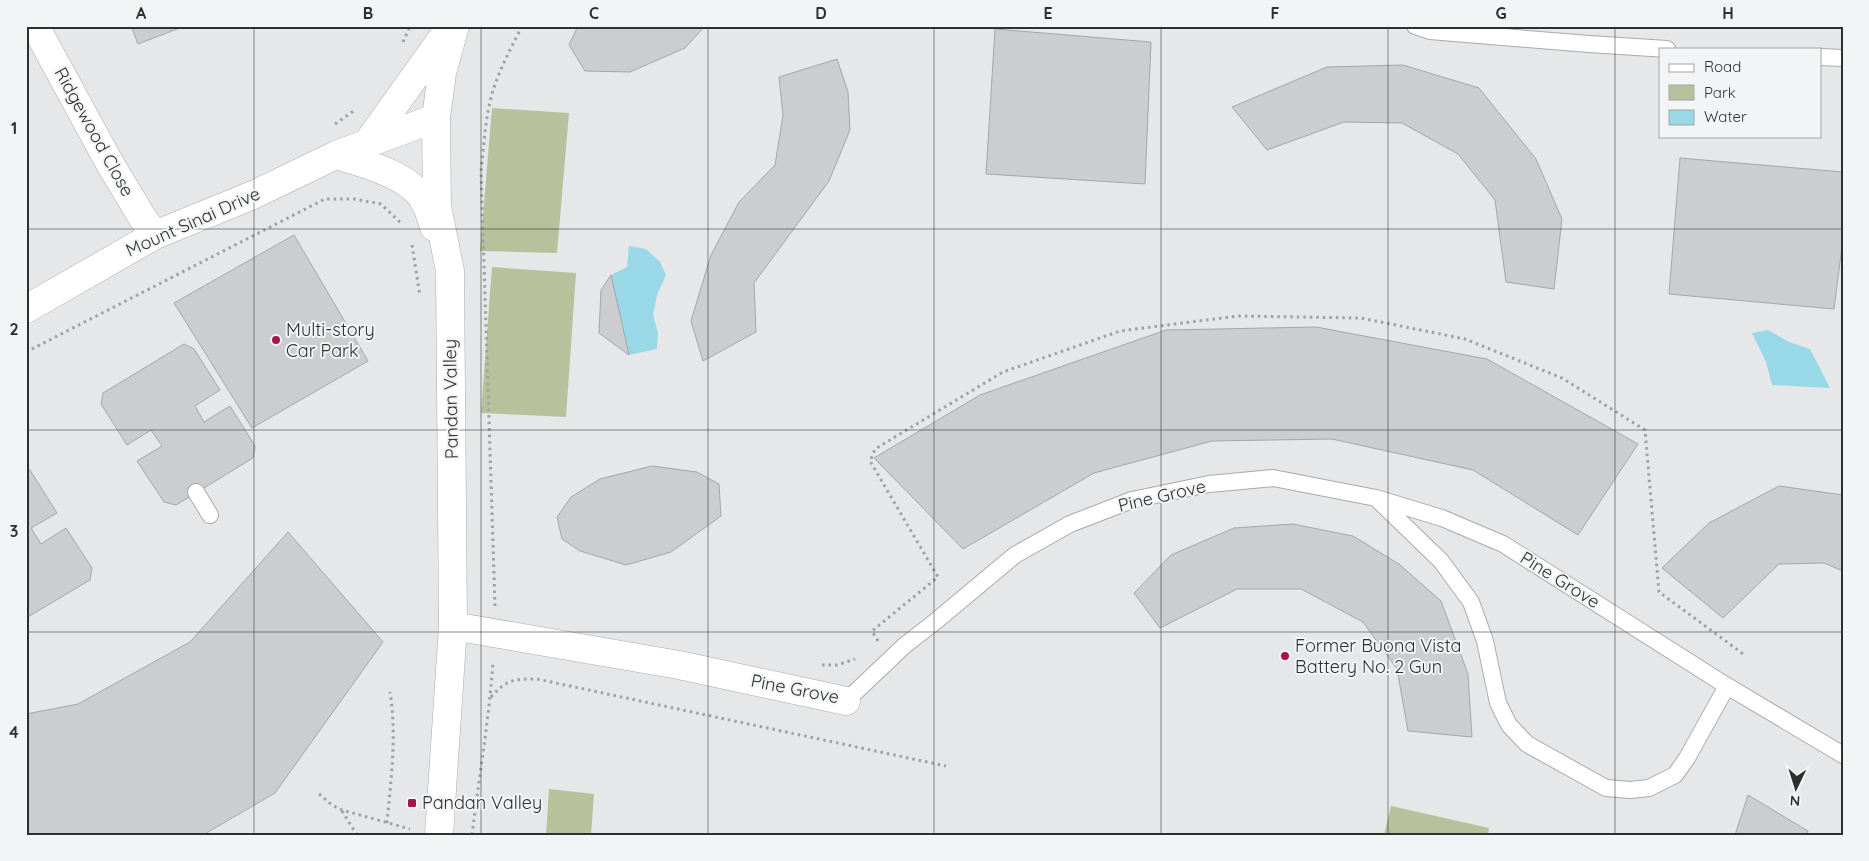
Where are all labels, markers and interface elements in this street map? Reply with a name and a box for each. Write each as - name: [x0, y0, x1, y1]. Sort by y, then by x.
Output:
- text: A: [136, 3, 147, 23]
- text: B: [363, 3, 373, 23]
- text: C: [589, 3, 599, 23]
- text: D: [815, 3, 827, 23]
- text: E: [1043, 3, 1053, 23]
- text: F: [1271, 3, 1280, 23]
- text: G: [1495, 3, 1507, 23]
- text: H: [1722, 3, 1734, 23]
- legend: [1659, 48, 1822, 138]
- text: Road: [1704, 57, 1741, 76]
- street label: Ridgewood Close: [49, 63, 139, 200]
- text: Park: [1704, 83, 1736, 102]
- text: Water: [1704, 107, 1747, 126]
- text: 1: [11, 118, 17, 138]
- street label: Mount Sinai Drive: [122, 182, 264, 261]
- place label: Multi-story Car Park: [286, 318, 375, 362]
- text: 2: [9, 319, 19, 339]
- marker: Multi-story Car Park: [270, 334, 282, 346]
- street label: Pandan Valley: [438, 339, 463, 459]
- street label: Pine Grove: [1116, 474, 1208, 517]
- text: 3: [10, 521, 18, 541]
- street label: Pine Grove: [1516, 546, 1604, 613]
- place label: Former Buona Vista Battery No. 2 Gun: [1295, 634, 1461, 678]
- marker: Former Buona Vista Battery No. 2 Gun: [1279, 650, 1291, 662]
- street label: Pine Grove: [749, 669, 841, 708]
- text: 4: [9, 722, 19, 742]
- north arrow: [1772, 764, 1822, 814]
- place label: Pandan Valley: [422, 791, 542, 814]
- text: N: [1789, 792, 1801, 810]
- marker: Pandan Valley: [406, 797, 418, 809]

